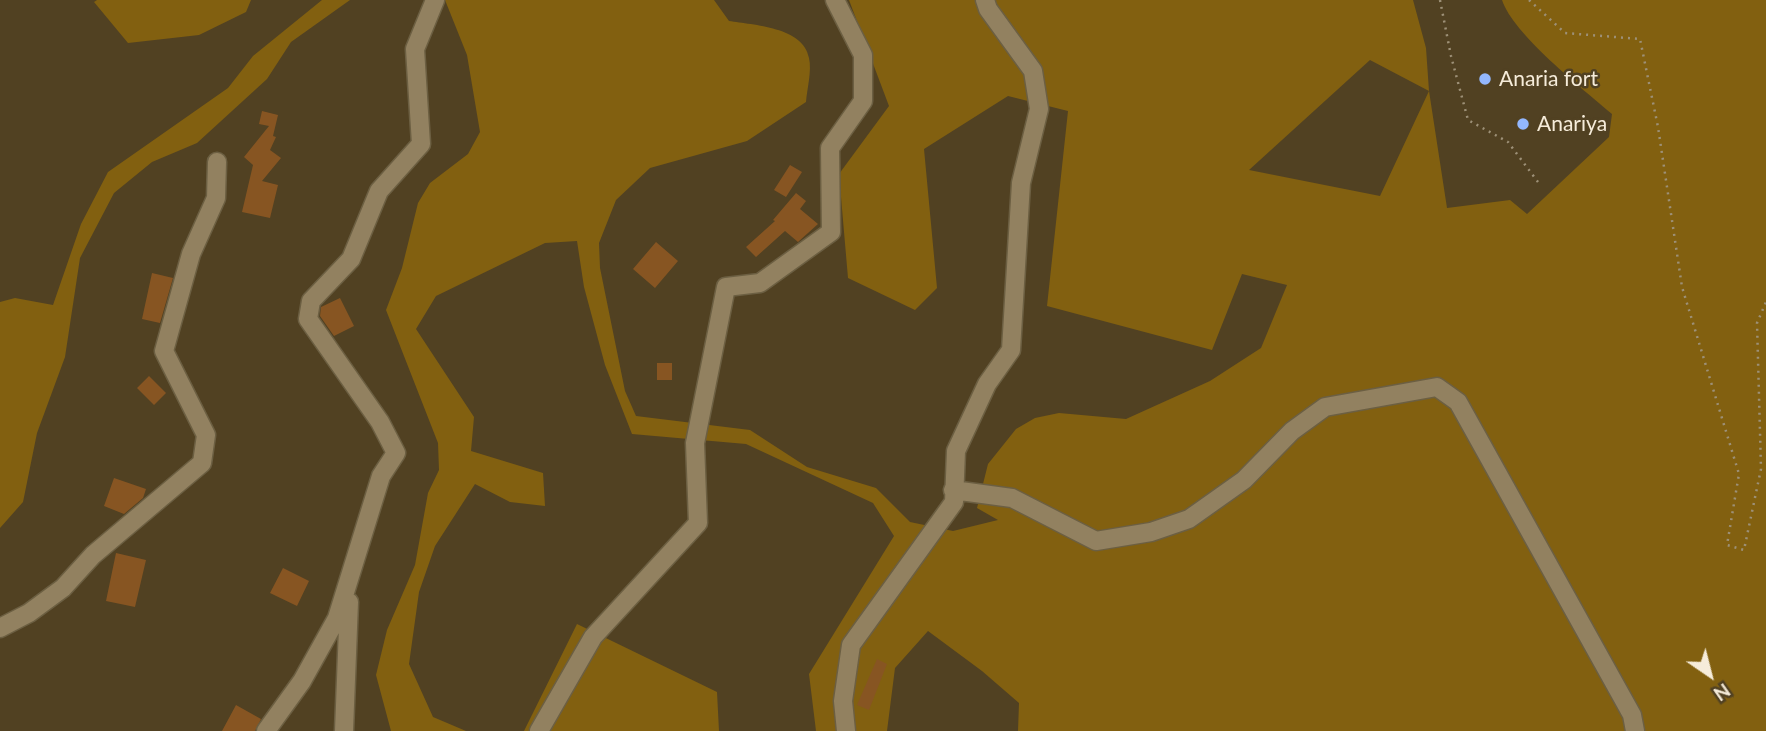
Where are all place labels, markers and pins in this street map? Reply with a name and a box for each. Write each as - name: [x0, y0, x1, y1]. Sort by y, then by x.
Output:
- place label: Anaria fort: [1499, 66, 1598, 92]
- marker: Anaria fort: [1477, 71, 1493, 87]
- place label: Anariya: [1537, 111, 1607, 137]
- marker: Anariya: [1515, 116, 1531, 132]

